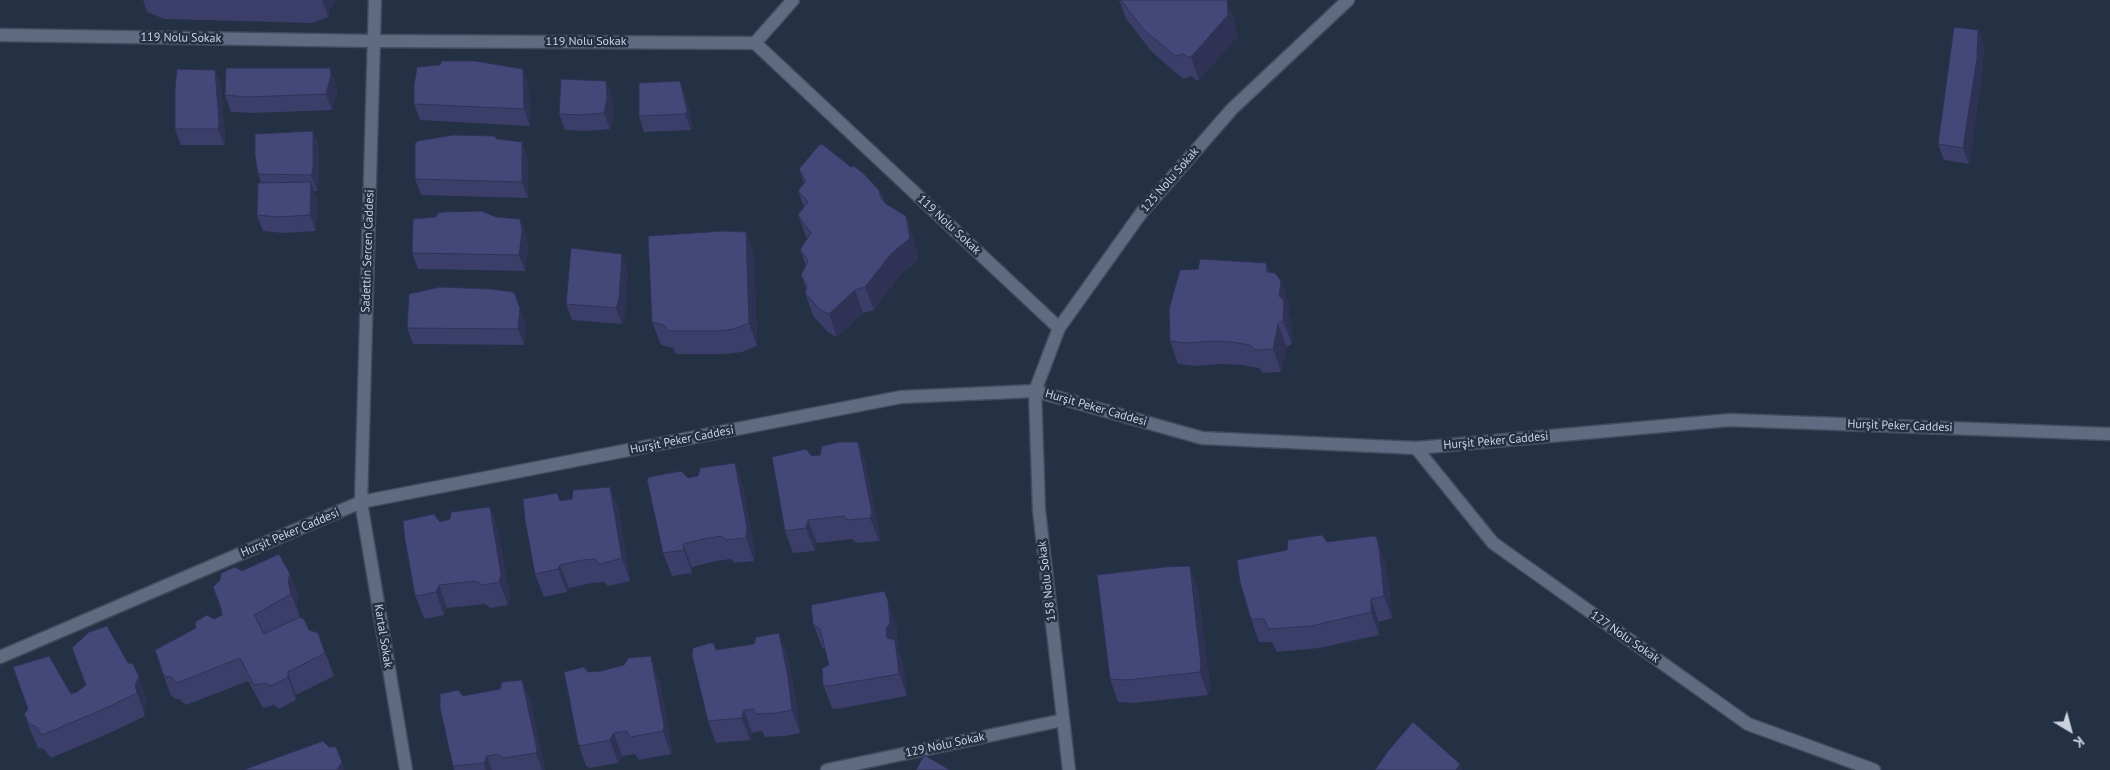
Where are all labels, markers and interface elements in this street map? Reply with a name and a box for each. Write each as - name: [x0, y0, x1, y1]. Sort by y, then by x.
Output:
- street label: 119 Nolu Sokak: [141, 30, 221, 46]
- street label: 119 Nolu Sokak: [546, 35, 626, 49]
- street label: 125 Nolu Sokak: [1138, 145, 1202, 215]
- street label: Sadettin Sercen Caddesi: [359, 189, 377, 313]
- street label: 119 Nolu Sokak: [915, 192, 983, 258]
- street label: Hurşit Peker Caddesi: [1043, 387, 1149, 429]
- street label: Hurşit Peker Caddesi: [1847, 417, 1953, 435]
- street label: Hurşit Peker Caddesi: [629, 423, 735, 457]
- street label: Hurşit Peker Caddesi: [1443, 429, 1549, 453]
- street label: Hurşit Peker Caddesi: [239, 506, 341, 560]
- street label: 158 Nolu Sokak: [1035, 540, 1059, 622]
- street label: Kartal Sokak: [371, 603, 395, 669]
- street label: 127 Nolu Sokak: [1588, 608, 1662, 666]
- north arrow: [2045, 705, 2095, 755]
- street label: 129 Nolu Sokak: [904, 730, 986, 760]
- text: K: [2070, 732, 2088, 752]

